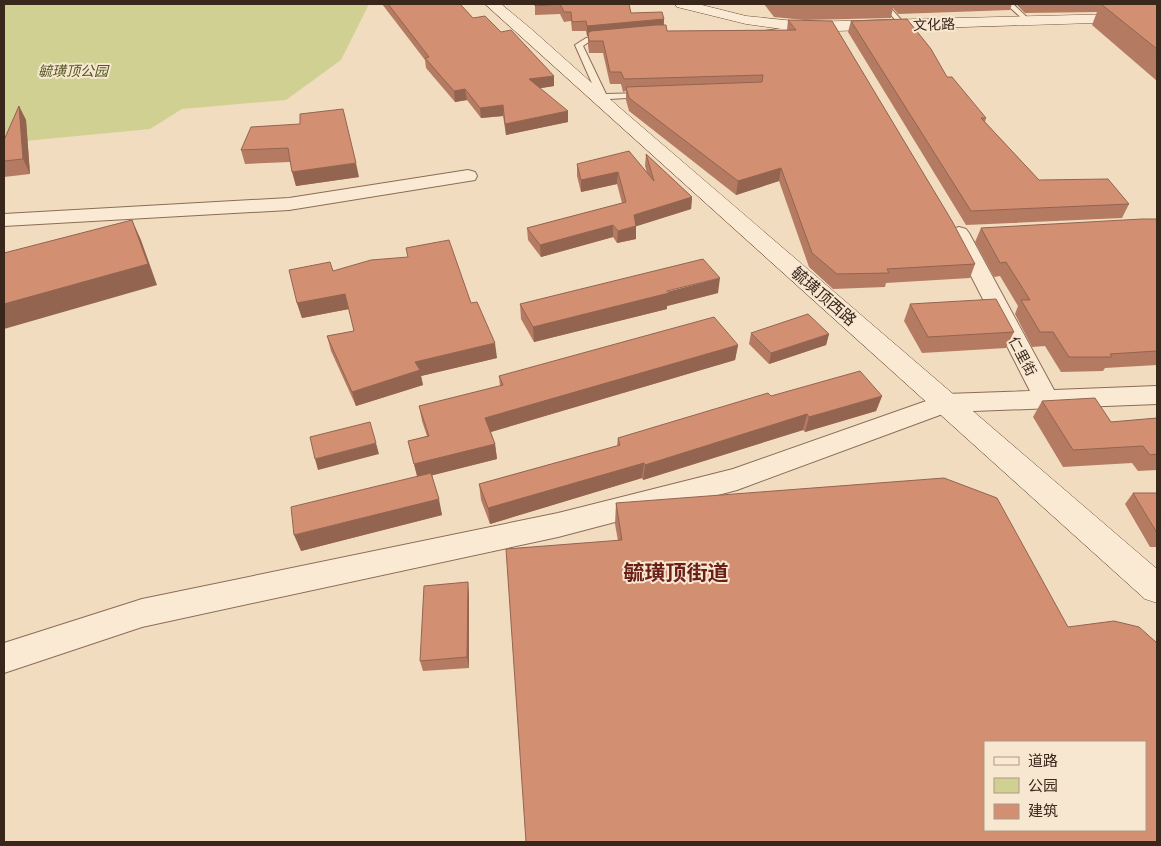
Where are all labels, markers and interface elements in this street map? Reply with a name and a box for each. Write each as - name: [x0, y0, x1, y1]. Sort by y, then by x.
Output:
- street label: 文化路: [913, 14, 955, 34]
- park label: 毓璜顶公园: [38, 61, 110, 80]
- street label: 毓璜顶西路: [787, 261, 861, 331]
- street label: 仁里街: [1005, 333, 1041, 379]
- district label: 毓璜顶街道: [624, 558, 729, 586]
- legend: [984, 741, 1146, 831]
- text: 道路: [1028, 750, 1058, 770]
- text: 公园: [1028, 775, 1058, 795]
- text: 建筑: [1028, 800, 1058, 820]

